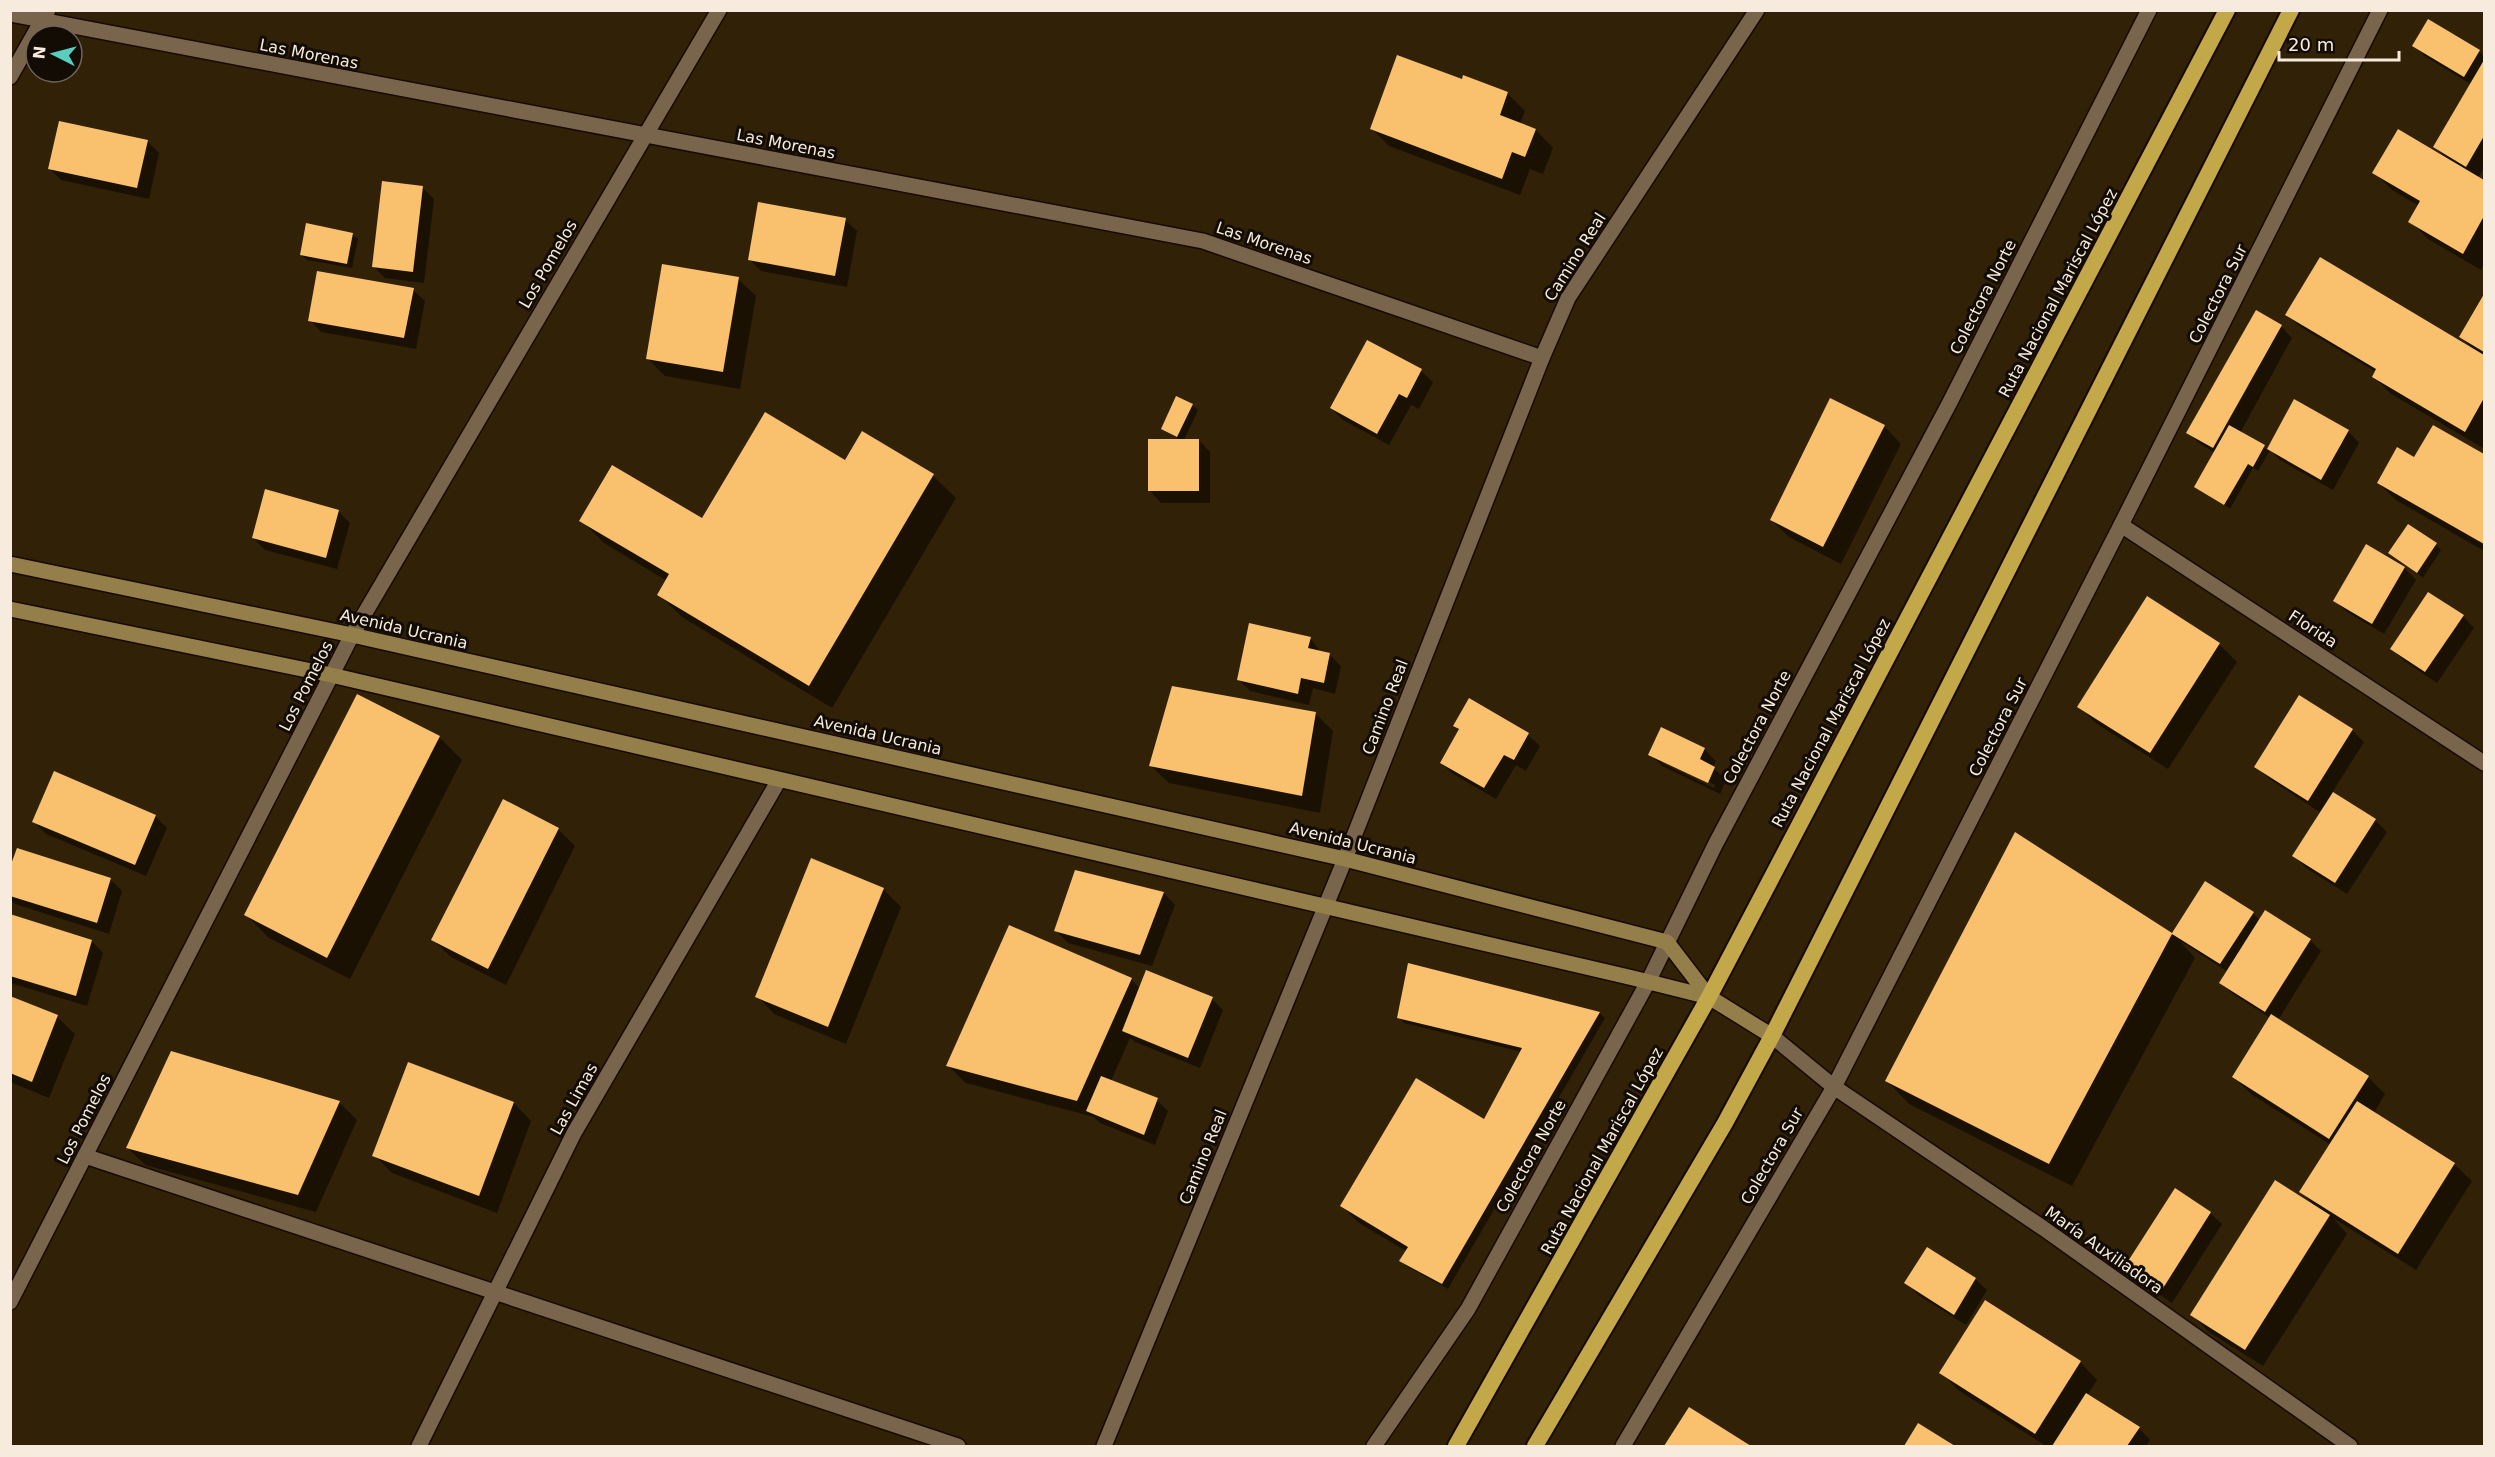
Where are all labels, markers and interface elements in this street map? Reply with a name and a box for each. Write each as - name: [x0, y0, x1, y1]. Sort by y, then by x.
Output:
- north arrow: [24, 24, 84, 84]
- scale bar: [2279, 24, 2399, 62]
- text: 20 m: [2288, 34, 2334, 55]
- street label: Las Morenas: [258, 35, 360, 73]
- text: N: [29, 45, 50, 60]
- street label: Las Morenas: [735, 125, 837, 163]
- street label: Ruta Nacional Mariscal López: [1995, 185, 2121, 401]
- street label: Camino Real: [1540, 209, 1610, 305]
- street label: Los Pomelos: [515, 217, 581, 311]
- street label: Las Morenas: [1214, 218, 1314, 268]
- street label: Colectora Norte: [1946, 237, 2020, 357]
- street label: Colectora Sur: [2185, 241, 2251, 347]
- street label: Avenida Ucrania: [338, 605, 470, 653]
- street label: Florida: [2285, 606, 2341, 652]
- street label: Ruta Nacional Mariscal López: [1768, 615, 1894, 831]
- street label: Los Pomelos: [275, 638, 337, 734]
- street label: Camino Real: [1358, 657, 1412, 757]
- street label: Colectora Norte: [1719, 667, 1795, 787]
- street label: Colectora Sur: [1965, 674, 2031, 780]
- street label: Avenida Ucrania: [812, 711, 944, 759]
- street label: Avenida Ucrania: [1288, 818, 1418, 868]
- street label: Ruta Nacional Mariscal López: [1537, 1044, 1667, 1258]
- street label: Las Limas: [546, 1060, 602, 1138]
- street label: Los Pomelos: [53, 1071, 115, 1167]
- street label: Colectora Norte: [1492, 1096, 1570, 1216]
- street label: Colectora Sur: [1737, 1104, 1808, 1208]
- street label: Camino Real: [1175, 1107, 1231, 1207]
- street label: María Auxiliadora: [2041, 1202, 2167, 1298]

